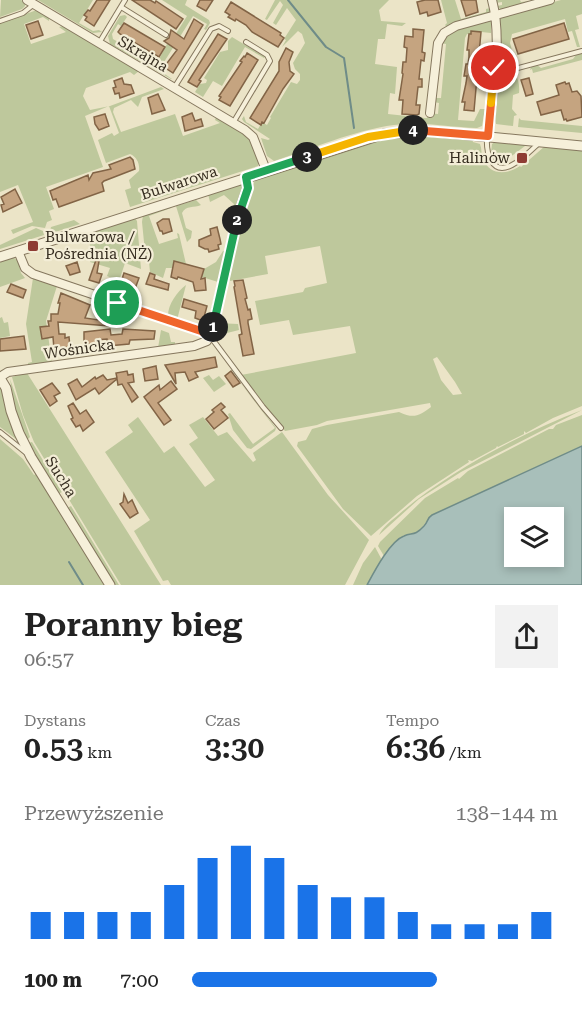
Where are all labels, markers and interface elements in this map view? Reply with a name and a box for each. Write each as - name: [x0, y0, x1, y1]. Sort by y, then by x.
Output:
- street label: Skrajna: [115, 32, 171, 76]
- pin: [468, 42, 519, 93]
- icon: check: [477, 51, 510, 84]
- pin: 4: [398, 115, 428, 145]
- text: 4: [409, 120, 417, 139]
- pin: 3: [292, 142, 322, 172]
- text: 3: [303, 147, 311, 166]
- place label: Halinów: [449, 149, 511, 167]
- marker: Halinów: [515, 151, 529, 165]
- street label: Bulwarowa: [138, 162, 220, 204]
- pin: 2: [222, 205, 252, 235]
- text: 2: [233, 210, 241, 229]
- place label: Bulwarowa / Pośrednia (NŻ): [45, 228, 152, 263]
- marker: Bulwarowa / Pośrednia (NŻ): [26, 239, 40, 253]
- pin: [91, 277, 142, 328]
- icon: arrive: [100, 286, 133, 319]
- pin: 1: [198, 312, 228, 342]
- text: 1: [209, 317, 217, 336]
- street label: Wośnicka: [43, 335, 115, 363]
- street label: Sucha: [41, 453, 81, 501]
- map controls: [504, 507, 564, 567]
- button: layers: [504, 507, 564, 567]
- text: Poranny bieg: [24, 605, 242, 644]
- button: share: [495, 605, 558, 668]
- text: 06:57: [24, 647, 74, 671]
- text: Dystans: [24, 711, 86, 730]
- text: Czas: [205, 711, 240, 730]
- text: Tempo: [386, 711, 439, 730]
- text: 0.53: [24, 730, 83, 765]
- text: 3:30: [205, 730, 264, 765]
- text: 6:36: [386, 730, 445, 765]
- text: km: [83, 743, 112, 762]
- text: /km: [445, 743, 482, 762]
- text: Przewyższenie: [24, 801, 164, 825]
- text: 138–144 m: [455, 801, 558, 825]
- text: 100 m: [24, 968, 82, 992]
- text: 7:00: [120, 968, 159, 992]

